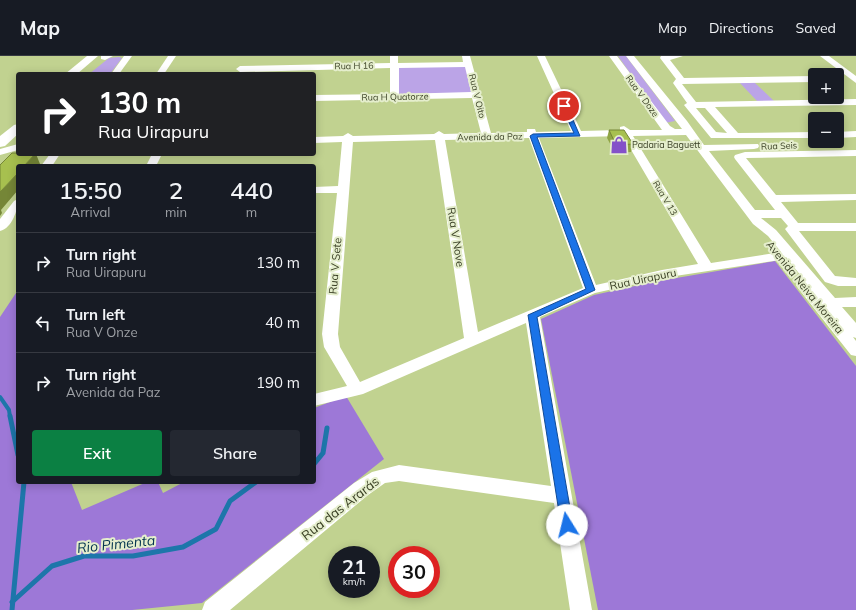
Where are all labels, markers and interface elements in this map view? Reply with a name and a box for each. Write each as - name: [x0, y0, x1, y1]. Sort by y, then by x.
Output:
- text: Map: [20, 16, 60, 40]
- text: Map: [658, 19, 687, 37]
- text: Directions: [709, 19, 774, 37]
- text: Saved: [796, 19, 836, 37]
- street label: Rua H 16: [334, 60, 374, 71]
- map controls: [808, 68, 844, 148]
- button: +: [808, 68, 844, 104]
- street label: Rua V Oito: [467, 73, 488, 119]
- street label: Rua V Doze: [624, 73, 661, 119]
- text: 130 m: [98, 85, 181, 120]
- icon: right: [32, 88, 84, 140]
- pin: [547, 89, 581, 123]
- street label: Rua H Quatorze: [361, 90, 429, 103]
- icon: arrive: [553, 95, 575, 117]
- button: −: [808, 112, 844, 148]
- text: Rua Uirapuru: [98, 120, 209, 143]
- street label: Avenida da Paz: [457, 130, 523, 143]
- shop icon: Padaria Baguett: [609, 135, 629, 155]
- place label: Padaria Baguett: [632, 139, 700, 150]
- street label: Rua Seis: [761, 139, 797, 152]
- text: 15:50: [59, 175, 122, 205]
- text: 2: [169, 175, 183, 205]
- text: 440: [230, 175, 273, 205]
- street label: Rua V 13: [651, 178, 680, 217]
- text: Arrival: [71, 204, 110, 220]
- text: min: [165, 204, 187, 220]
- text: m: [246, 204, 257, 220]
- street label: Rua V Nove: [444, 206, 468, 268]
- street label: Rua V Sete: [326, 237, 344, 295]
- street label: Avenida Neiva Moreira: [763, 238, 847, 336]
- text: Turn right: [66, 245, 136, 264]
- icon: right: [32, 252, 54, 274]
- text: 130 m: [256, 253, 300, 272]
- text: Rua Uirapuru: [66, 264, 146, 280]
- street label: Rua Uirapuru: [608, 265, 678, 293]
- text: Turn left: [66, 305, 125, 324]
- icon: left: [32, 312, 54, 334]
- text: 40 m: [265, 313, 300, 332]
- text: Rua V Onze: [66, 324, 138, 340]
- text: Turn right: [66, 365, 136, 384]
- icon: right: [32, 372, 54, 394]
- text: 190 m: [256, 373, 300, 392]
- text: Avenida da Paz: [66, 384, 161, 400]
- button: Exit: [32, 430, 162, 476]
- button: Share: [170, 430, 300, 476]
- street label: Rua das Ararás: [298, 473, 382, 543]
- position arrow: [546, 504, 588, 546]
- water label: Rio Pimenta: [76, 531, 156, 557]
- speed limit sign: 30: [388, 546, 440, 598]
- text: 21: [342, 554, 366, 579]
- text: km/h: [343, 575, 365, 588]

